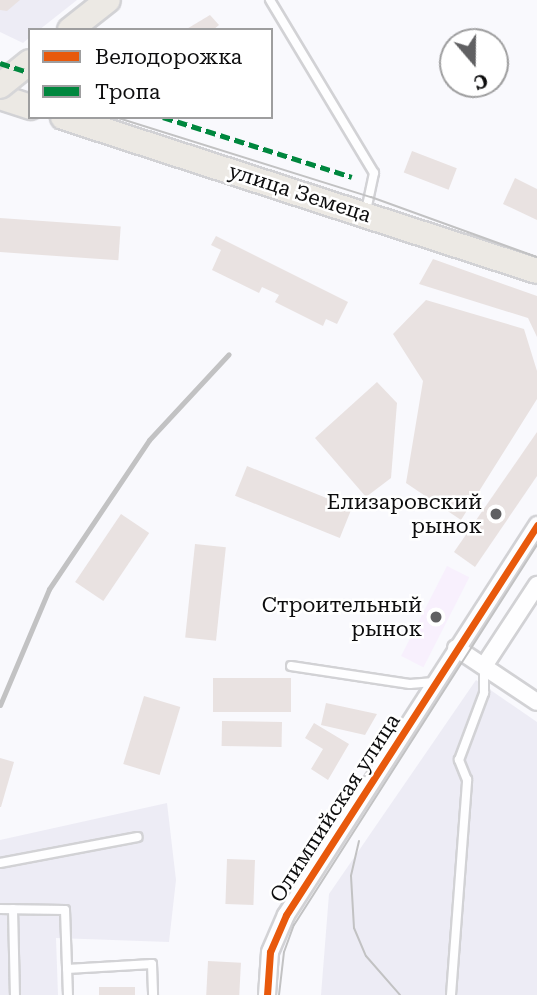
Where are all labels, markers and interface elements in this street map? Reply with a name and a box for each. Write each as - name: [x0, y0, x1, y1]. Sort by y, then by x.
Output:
- legend: [28, 28, 273, 119]
- north arrow: [439, 28, 509, 98]
- text: Велодорожка: [95, 45, 242, 69]
- text: С: [470, 68, 491, 94]
- text: Тропа: [95, 80, 160, 104]
- street label: улица Земеца: [226, 158, 374, 228]
- place label: Елизаровский рынок: [327, 489, 482, 539]
- marker: Елизаровский рынок: [488, 506, 504, 522]
- place label: Строительный рынок: [262, 592, 422, 642]
- marker: Строительный рынок: [428, 609, 444, 625]
- street label: Олимпийская улица: [265, 709, 405, 907]

